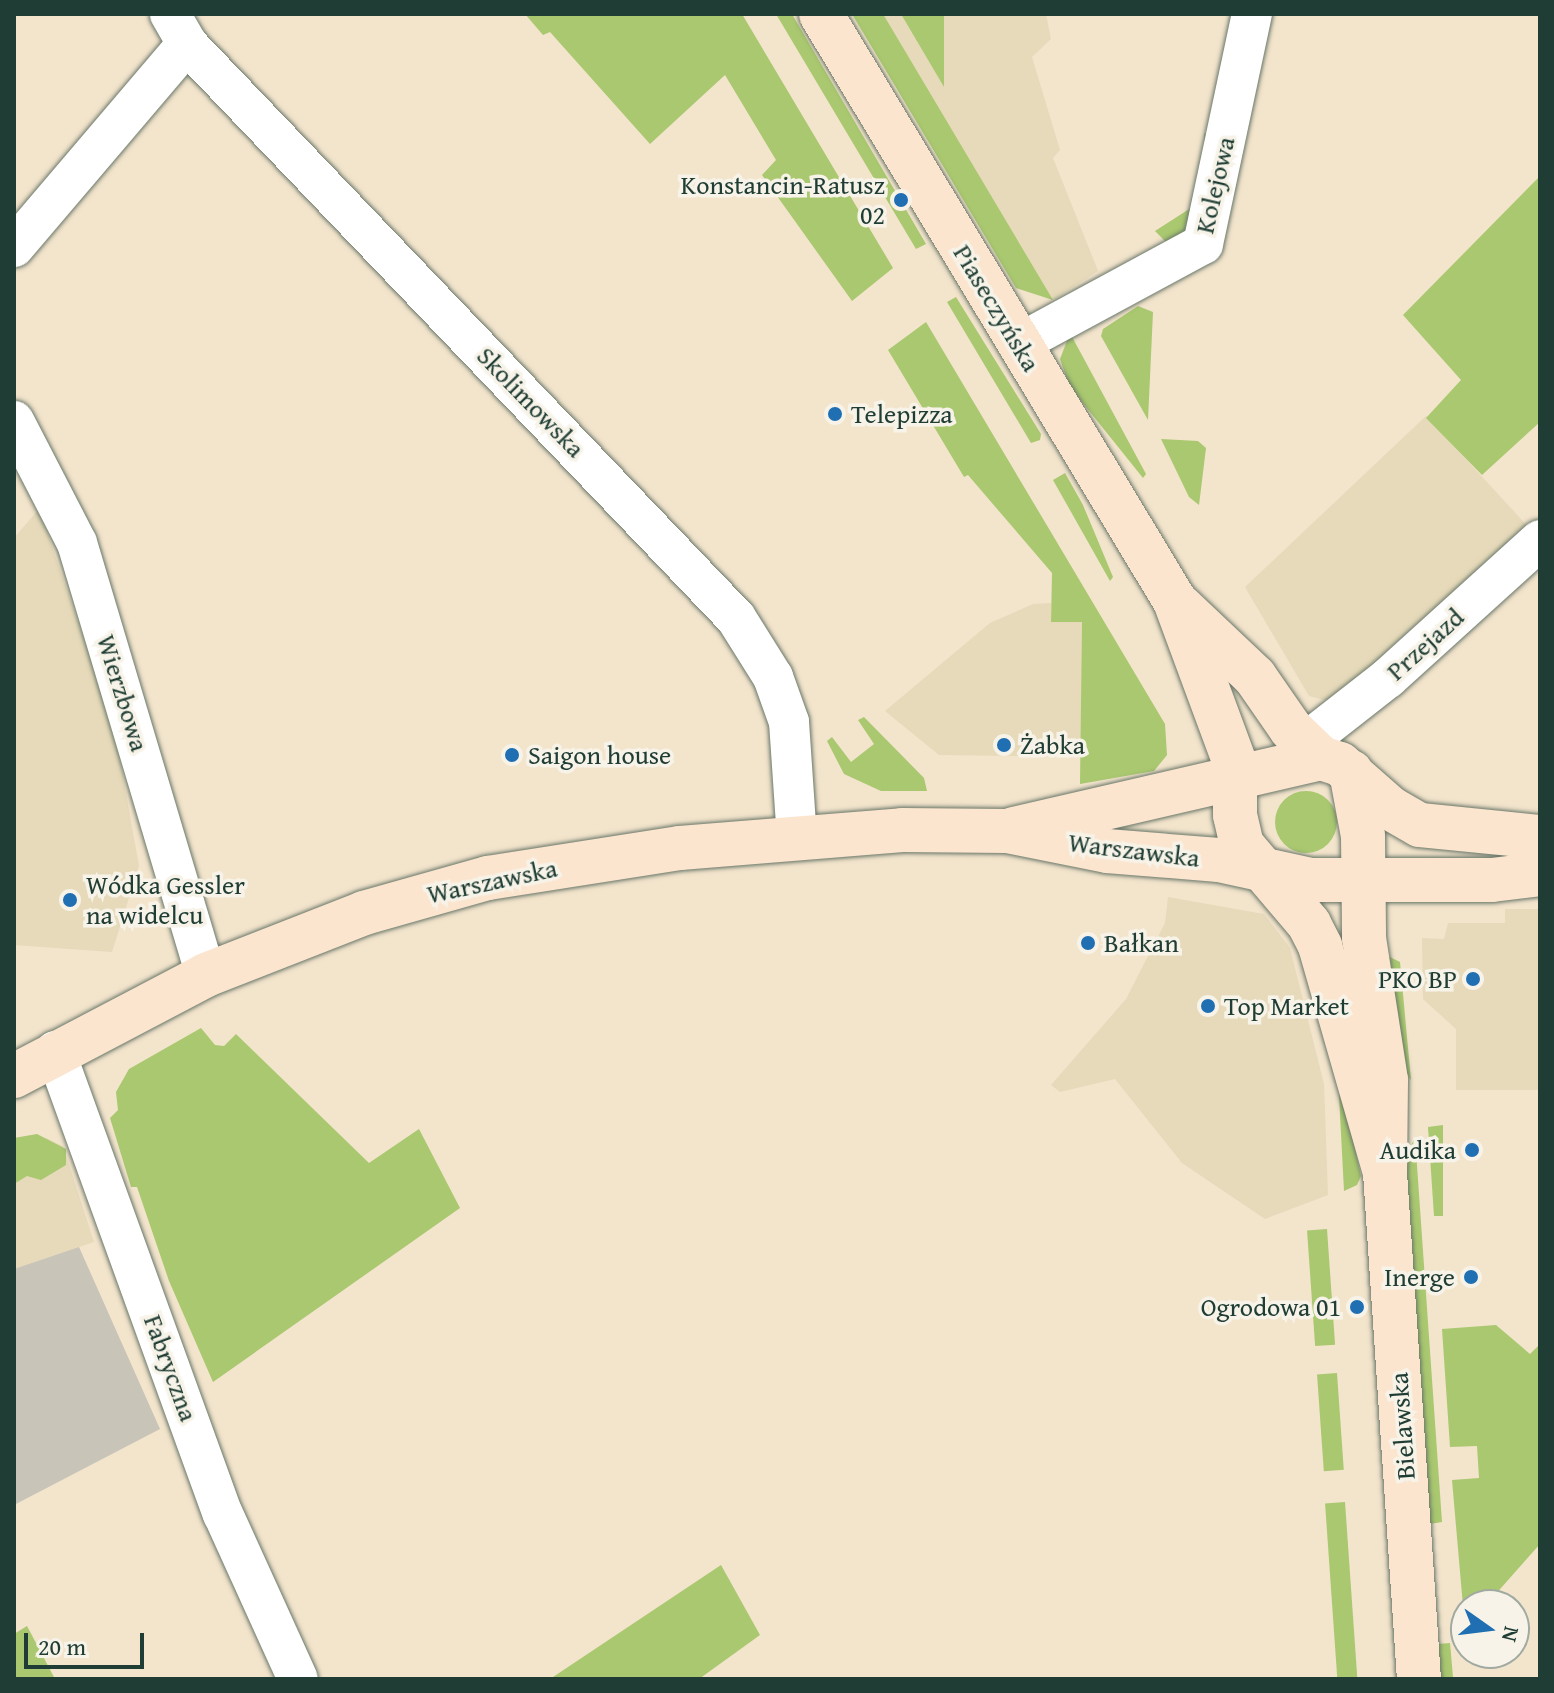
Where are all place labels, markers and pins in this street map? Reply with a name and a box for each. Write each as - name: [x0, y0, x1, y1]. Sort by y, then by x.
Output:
- place label: Konstancin-Ratusz 02: [681, 169, 885, 230]
- marker: Konstancin-Ratusz 02: [892, 191, 910, 209]
- place label: Telepizza: [851, 398, 953, 430]
- marker: Telepizza: [826, 405, 844, 423]
- place label: Żabka: [1020, 729, 1085, 761]
- marker: Żabka: [995, 736, 1013, 754]
- place label: Saigon house: [528, 739, 671, 771]
- marker: Saigon house: [503, 746, 521, 764]
- place label: Wódka Gessler na widelcu: [86, 869, 245, 930]
- marker: Wódka Gessler na widelcu: [61, 891, 79, 909]
- place label: Bałkan: [1104, 927, 1179, 959]
- marker: Bałkan: [1079, 934, 1097, 952]
- place label: PKO BP: [1378, 963, 1457, 995]
- marker: PKO BP: [1464, 970, 1482, 988]
- place label: Top Market: [1224, 990, 1349, 1022]
- marker: Top Market: [1199, 997, 1217, 1015]
- place label: Audika: [1379, 1134, 1456, 1166]
- marker: Audika: [1463, 1141, 1481, 1159]
- place label: Inerge: [1384, 1261, 1455, 1293]
- marker: Inerge: [1462, 1268, 1480, 1286]
- place label: Ogrodowa 01: [1201, 1291, 1341, 1323]
- marker: Ogrodowa 01: [1348, 1298, 1366, 1316]

